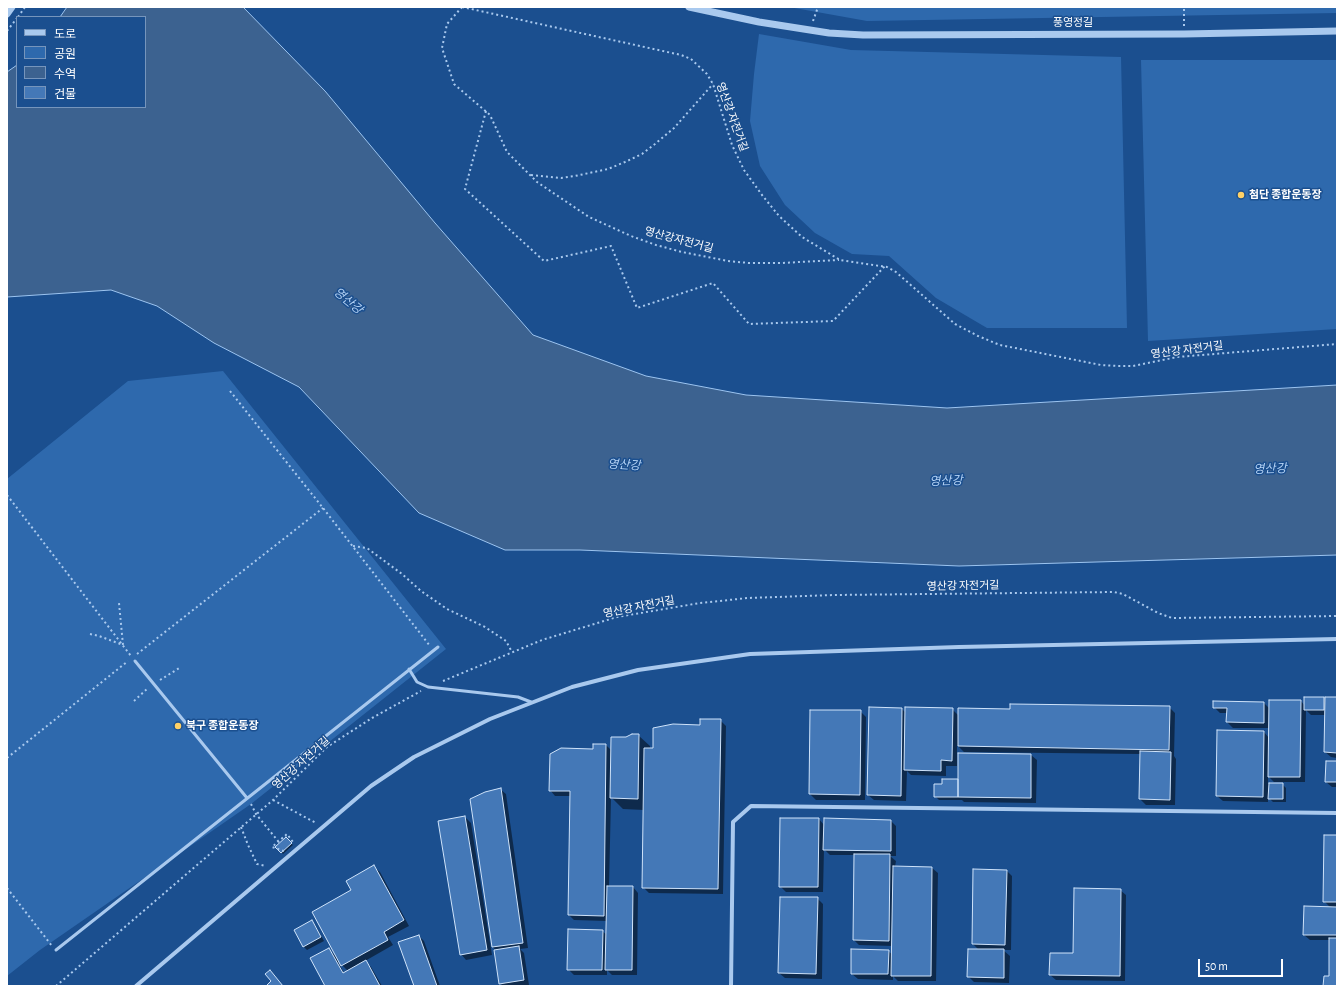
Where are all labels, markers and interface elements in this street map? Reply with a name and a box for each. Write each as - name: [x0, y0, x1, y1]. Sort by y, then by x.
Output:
- legend: [16, 16, 146, 108]
- street label: 풍영정길: [1053, 16, 1093, 30]
- text: 도로: [54, 28, 76, 40]
- text: 공원: [54, 48, 76, 60]
- text: 수역: [54, 68, 76, 80]
- street label: 영산강 자전거길: [713, 81, 751, 153]
- text: 건물: [54, 88, 76, 100]
- place label: 첨단 종합운동장: [1249, 188, 1322, 202]
- marker: 첨단 종합운동장: [1236, 190, 1246, 200]
- street label: 영산강자전거길: [643, 224, 715, 256]
- water label: 영산강: [331, 285, 365, 317]
- street label: 영산강 자전거길: [1150, 339, 1224, 361]
- water label: 영산강: [607, 457, 641, 473]
- water label: 영산강: [1253, 461, 1287, 477]
- water label: 영산강: [929, 473, 963, 489]
- street label: 영산강 자전거길: [927, 579, 999, 593]
- street label: 영산강 자전거길: [602, 594, 676, 620]
- place label: 북구 종합운동장: [186, 719, 259, 733]
- marker: 북구 종합운동장: [173, 721, 183, 731]
- street label: 영산강 자전거길: [270, 734, 332, 792]
- scale bar: [1200, 951, 1285, 977]
- text: 50 m: [1205, 960, 1228, 972]

